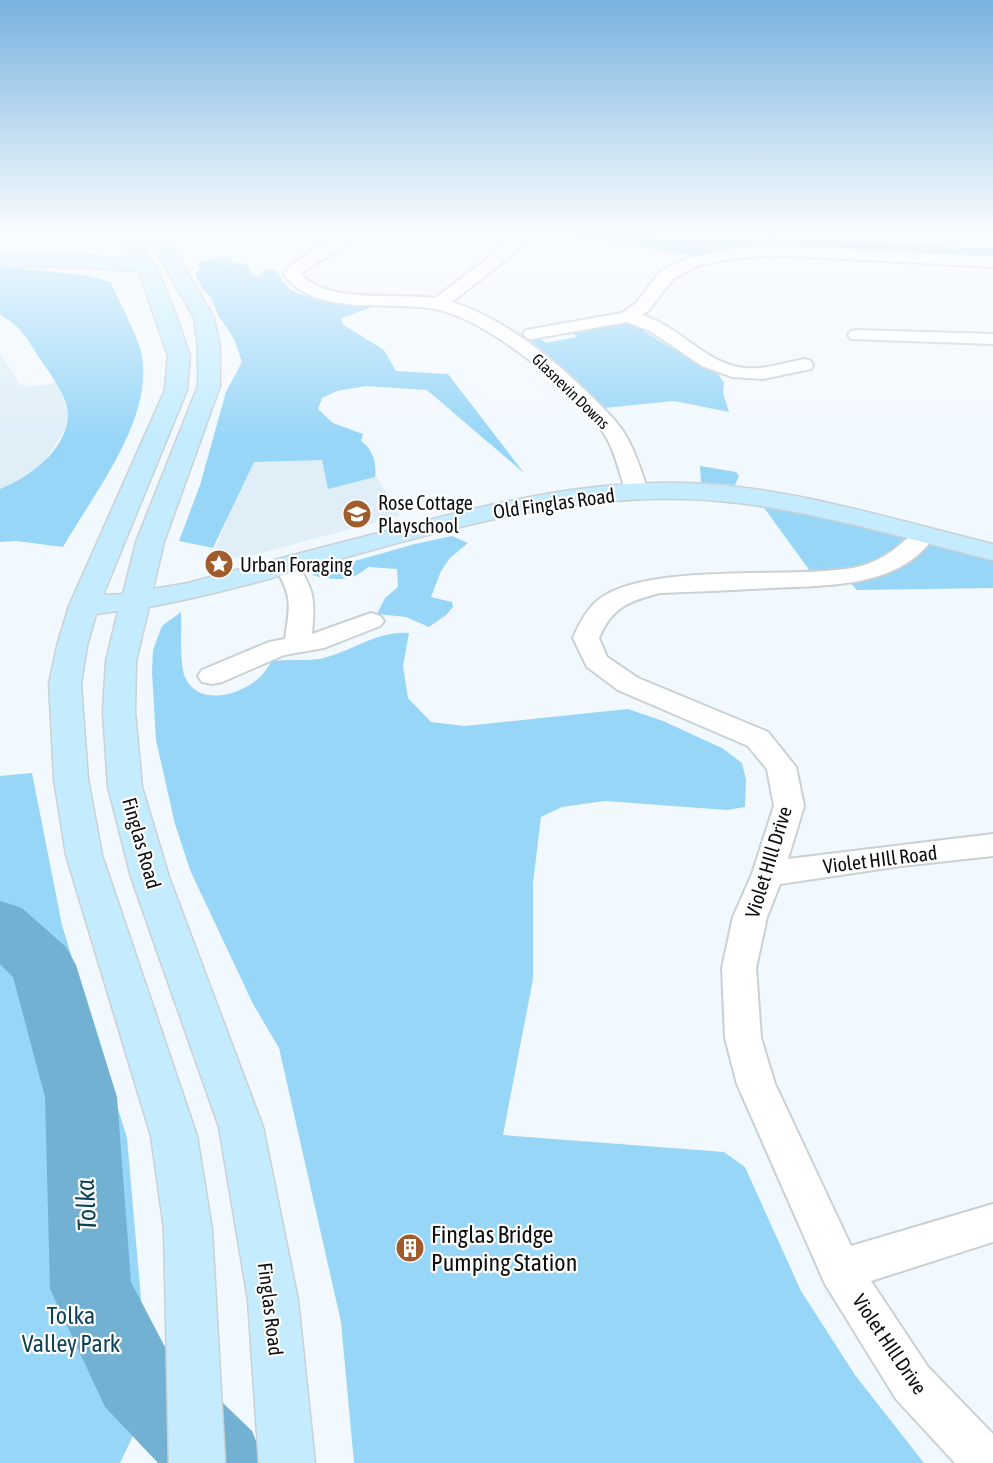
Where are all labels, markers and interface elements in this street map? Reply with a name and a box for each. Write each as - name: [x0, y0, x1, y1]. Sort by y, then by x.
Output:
- street label: Glasnevin Downs: [529, 350, 614, 433]
- street label: Old Finglas Road: [492, 483, 616, 523]
- place label: Rose Cottage Playschool: [378, 491, 473, 537]
- school or university icon: Rose Cottage Playschool: [341, 498, 373, 530]
- place icon: Urban Foraging: [203, 548, 235, 580]
- place label: Urban Foraging: [240, 553, 353, 576]
- street label: Finglas Road: [118, 795, 166, 891]
- street label: Violet HIll Drive: [740, 803, 796, 921]
- street label: Violet HIll Road: [822, 841, 938, 877]
- water label: Tolka: [70, 1178, 102, 1232]
- place label: Finglas Bridge Pumping Station: [431, 1221, 577, 1276]
- building icon: Finglas Bridge Pumping Station: [394, 1232, 426, 1264]
- street label: Finglas Road: [254, 1261, 288, 1357]
- street label: Violet HIll Drive: [848, 1290, 932, 1398]
- park label: Tolka Valley Park: [22, 1302, 121, 1357]

